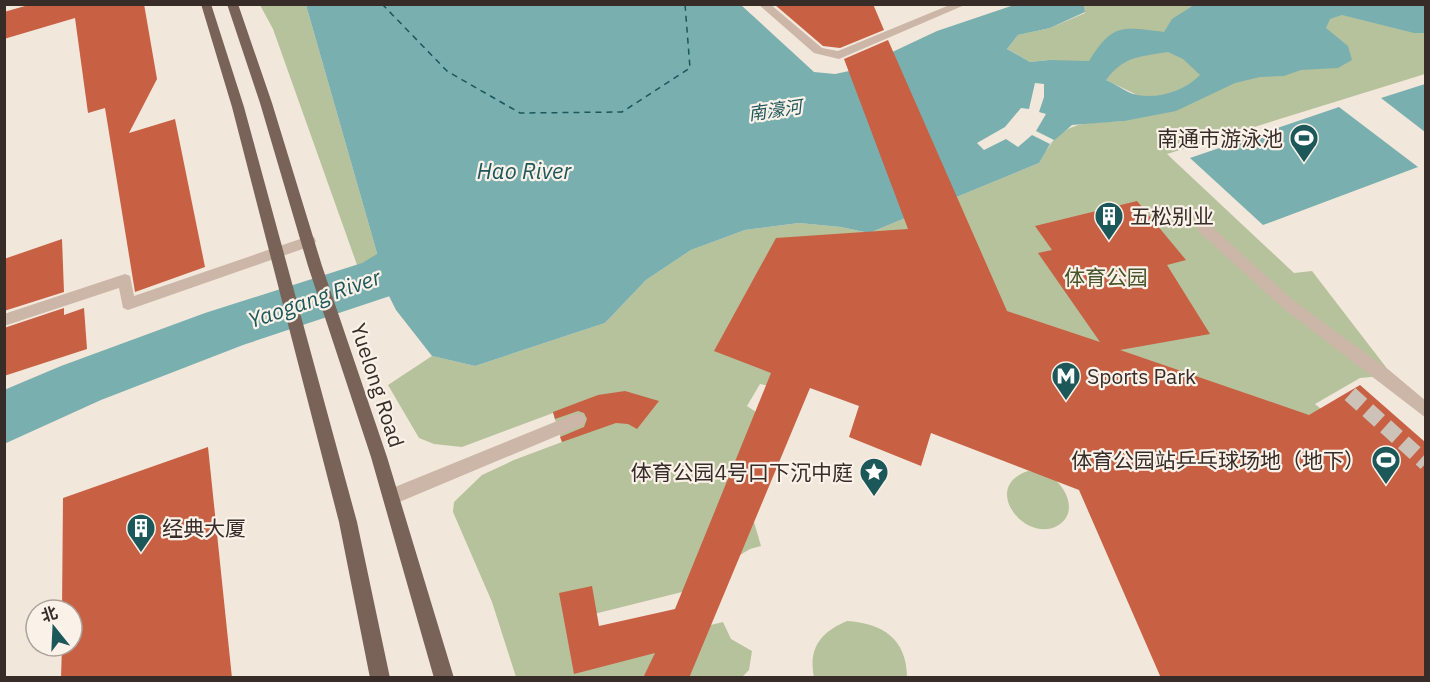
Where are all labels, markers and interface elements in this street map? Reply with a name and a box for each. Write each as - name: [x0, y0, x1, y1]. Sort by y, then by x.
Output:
- water label: 南濠河: [747, 94, 806, 125]
- sports icon: 南通市游泳池: [1288, 122, 1320, 164]
- place label: 南通市游泳池: [1157, 124, 1283, 152]
- water label: Hao River: [477, 156, 572, 185]
- building icon: 五松别业: [1093, 200, 1125, 242]
- place label: 五松别业: [1130, 202, 1214, 230]
- water label: Yaogang River: [244, 261, 385, 334]
- park label: 体育公园: [1064, 263, 1148, 291]
- street label: Yuelong Road: [345, 319, 411, 451]
- metro station icon: Sports Park: [1050, 360, 1082, 402]
- place label: Sports Park: [1087, 362, 1196, 390]
- sports icon: 体育公园站乒乓球场地（地下）: [1370, 444, 1402, 486]
- place label: 体育公园站乒乓球场地（地下）: [1071, 446, 1365, 474]
- place icon: 体育公园4号口下沉中庭: [858, 456, 890, 498]
- place label: 体育公园4号口下沉中庭: [630, 458, 853, 486]
- building icon: 经典大厦: [125, 512, 157, 554]
- place label: 经典大厦: [162, 514, 246, 542]
- north arrow: [24, 598, 84, 658]
- text: 北: [39, 602, 60, 626]

